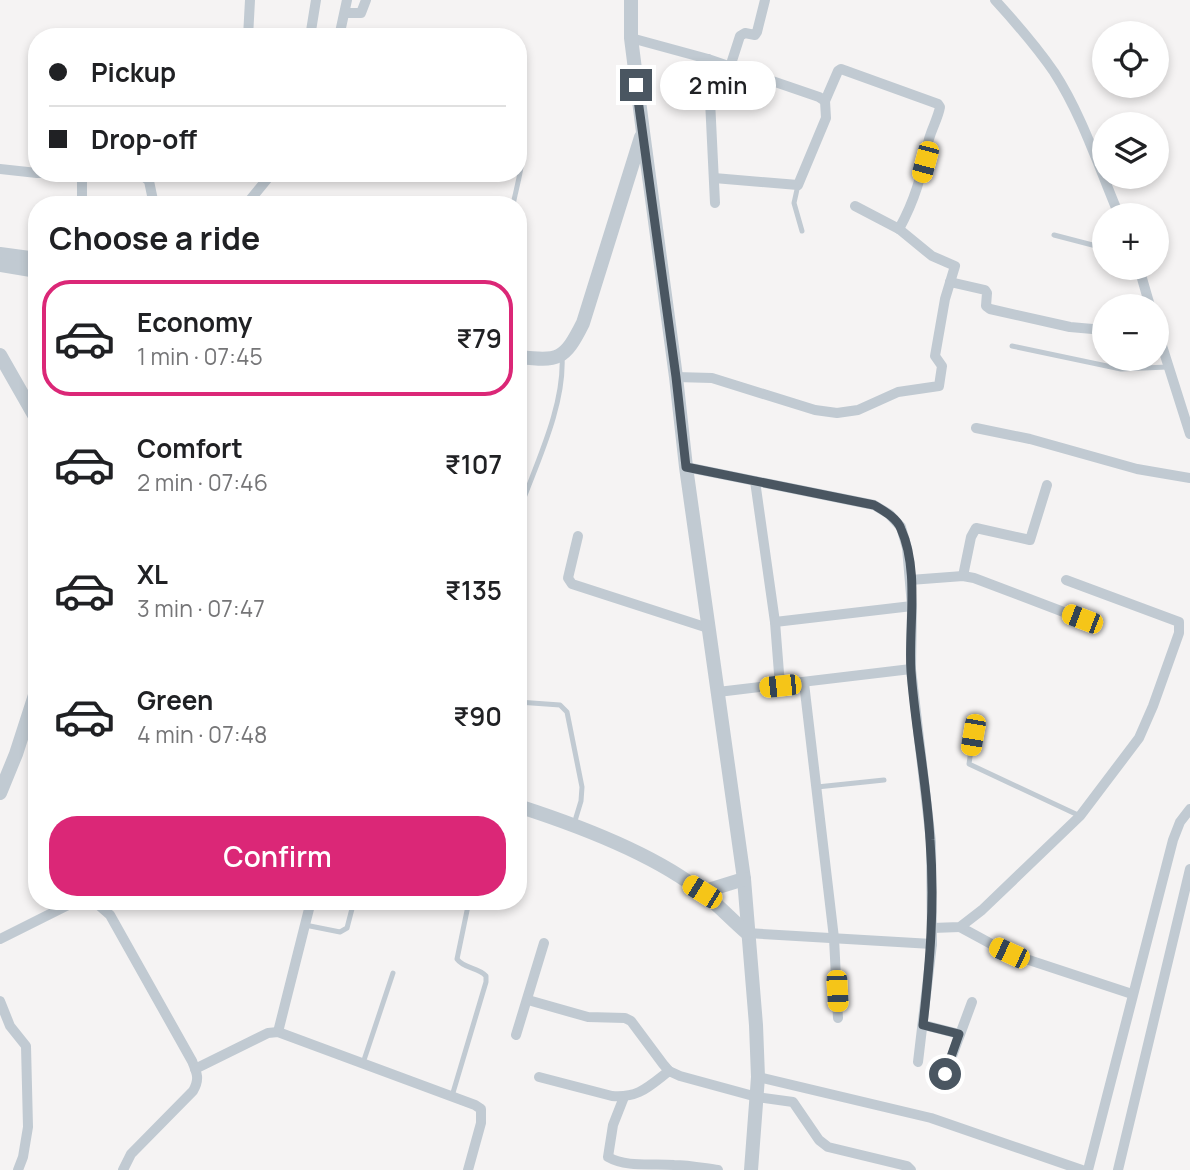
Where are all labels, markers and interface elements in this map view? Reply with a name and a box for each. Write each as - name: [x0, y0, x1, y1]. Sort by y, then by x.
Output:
- map controls: [1092, 21, 1169, 371]
- button: locate: [1092, 21, 1169, 98]
- text: Pickup: [91, 54, 176, 90]
- callout: 2 min: [660, 60, 776, 110]
- route end: [620, 69, 652, 101]
- text: 2 min: [689, 69, 747, 101]
- button: layers: [1092, 112, 1169, 189]
- text: Drop-off: [91, 121, 197, 157]
- car: [910, 139, 941, 185]
- button: +: [1092, 203, 1169, 280]
- text: Choose a ride: [49, 216, 260, 260]
- button: −: [1092, 294, 1169, 371]
- text: Economy: [137, 304, 252, 340]
- icon: car: [53, 307, 116, 370]
- text: ₹79: [456, 320, 502, 356]
- text: 1 min · 07:45: [137, 340, 263, 372]
- text: Comfort: [137, 430, 243, 466]
- icon: car: [53, 433, 116, 496]
- text: ₹107: [445, 446, 502, 482]
- text: 2 min · 07:46: [137, 466, 268, 498]
- text: XL: [137, 556, 168, 592]
- icon: car: [53, 559, 116, 622]
- text: ₹135: [445, 572, 502, 608]
- text: 3 min · 07:47: [137, 592, 265, 624]
- car: [1059, 602, 1106, 636]
- car: [759, 673, 802, 699]
- text: Green: [137, 682, 213, 718]
- icon: car: [53, 685, 116, 748]
- text: ₹90: [453, 698, 502, 734]
- car: [960, 712, 987, 758]
- text: 4 min · 07:48: [137, 718, 267, 750]
- button: Confirm: [49, 816, 506, 896]
- car: [679, 872, 726, 912]
- car: [986, 935, 1033, 971]
- car: [826, 969, 849, 1013]
- route start: [929, 1058, 961, 1090]

